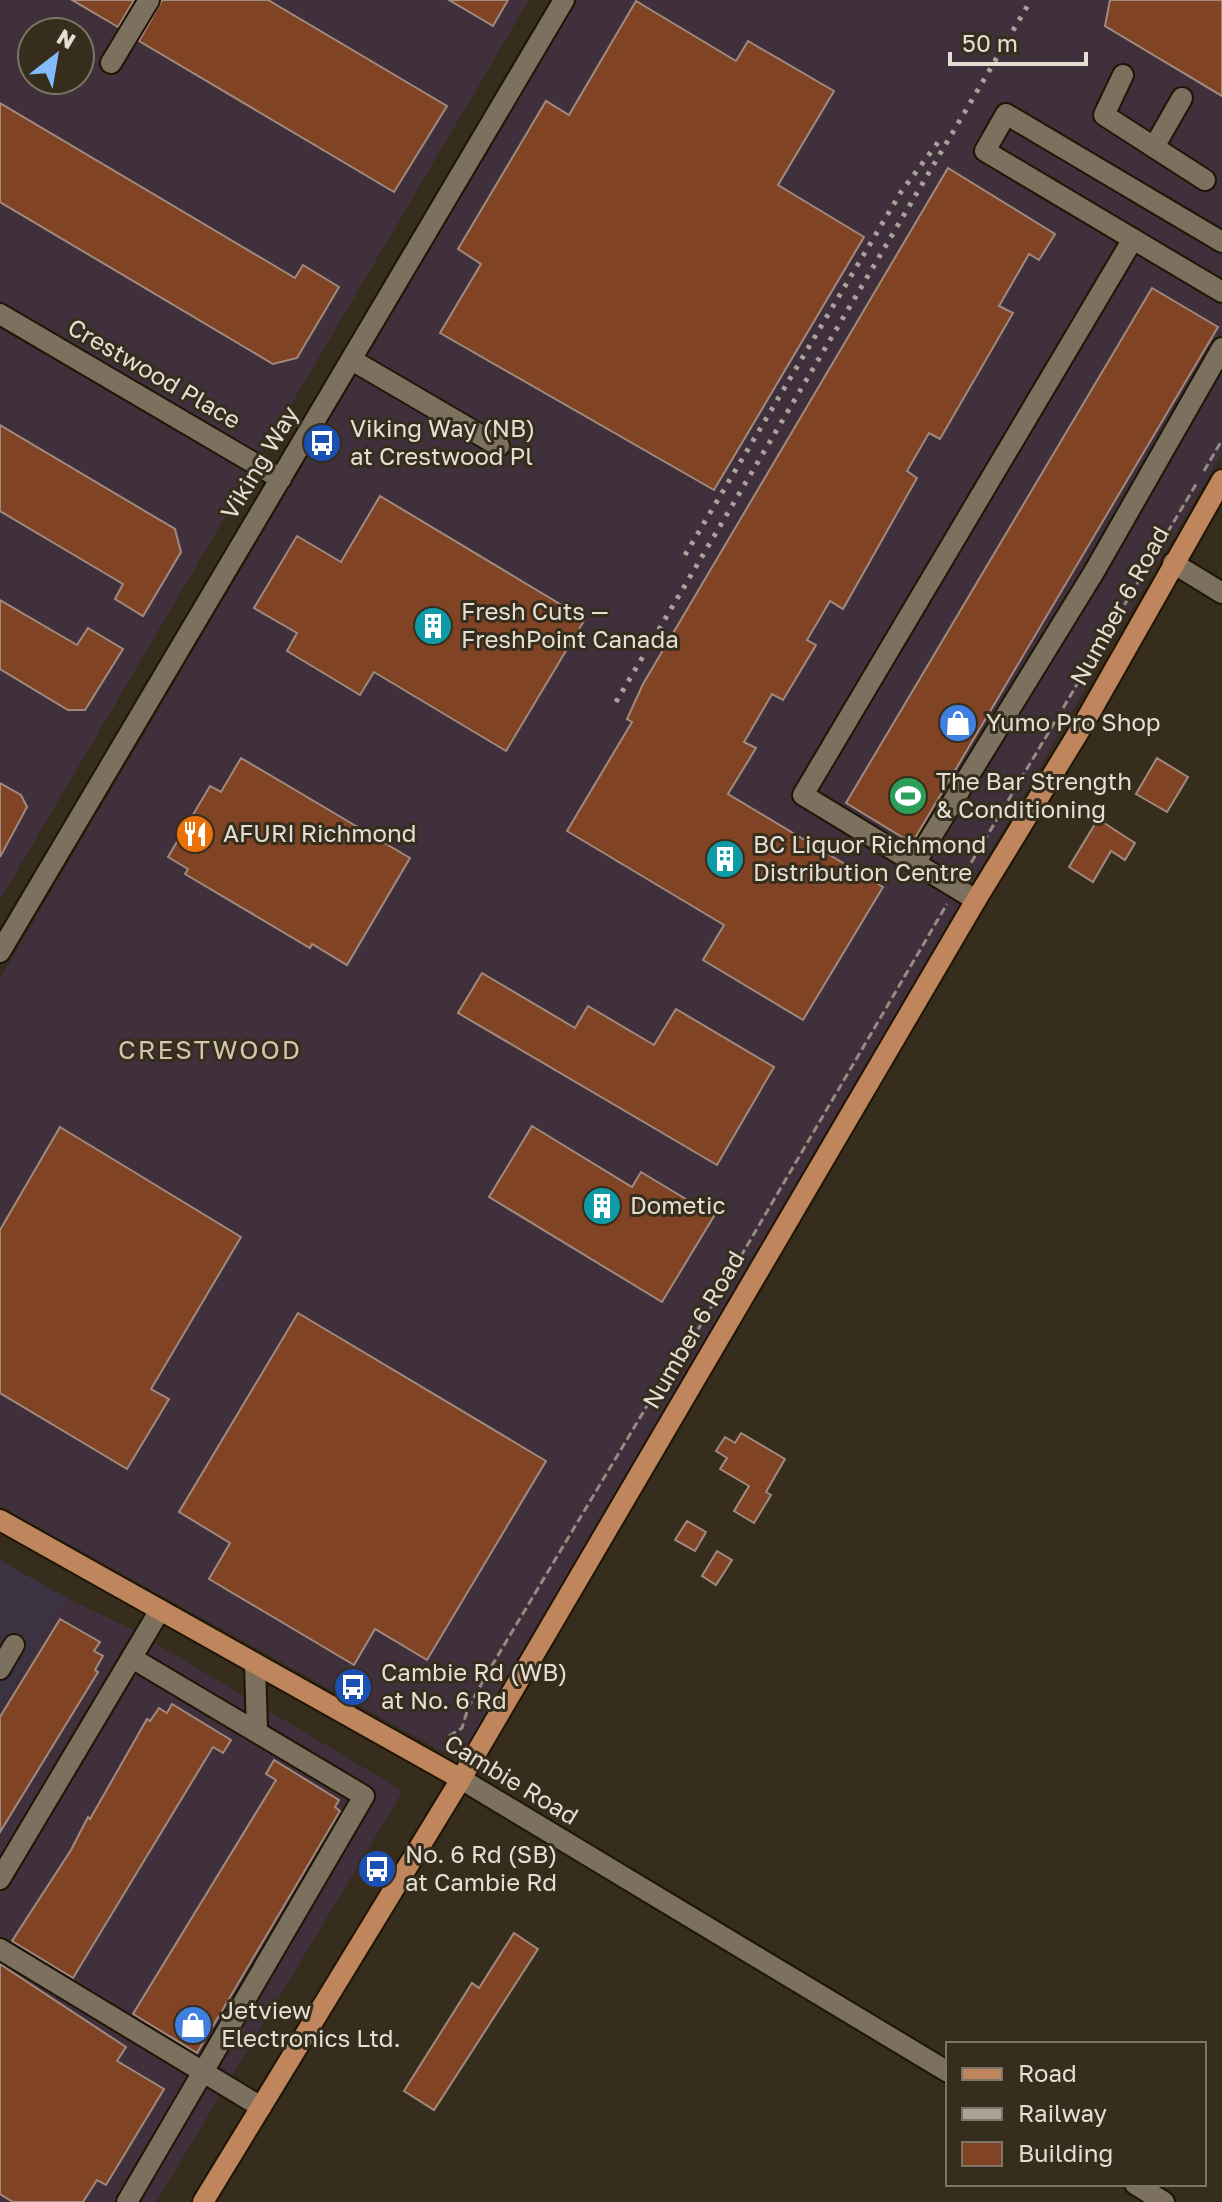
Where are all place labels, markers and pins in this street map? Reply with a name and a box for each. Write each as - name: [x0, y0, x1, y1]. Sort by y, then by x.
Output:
- place label: Viking Way (NB) at Crestwood Pl: [350, 413, 535, 470]
- bus stop icon: Viking Way (NB) at Crestwood Pl: [301, 422, 343, 464]
- place label: Fresh Cuts — FreshPoint Canada: [461, 596, 679, 653]
- building icon: Fresh Cuts — FreshPoint Canada: [412, 605, 454, 647]
- shop icon: Yumo Pro Shop: [937, 702, 979, 744]
- place label: Yumo Pro Shop: [986, 707, 1161, 736]
- place label: The Bar Strength & Conditioning: [936, 766, 1132, 823]
- sports icon: The Bar Strength & Conditioning: [887, 775, 929, 817]
- restaurant icon: AFURI Richmond: [174, 813, 216, 855]
- place label: AFURI Richmond: [223, 818, 417, 847]
- place label: BC Liquor Richmond Distribution Centre: [753, 829, 986, 886]
- building icon: BC Liquor Richmond Distribution Centre: [704, 838, 746, 880]
- building icon: Dometic: [581, 1185, 623, 1227]
- place label: Dometic: [630, 1190, 725, 1219]
- place label: Cambie Rd (WB) at No. 6 Rd: [381, 1657, 567, 1714]
- bus stop icon: Cambie Rd (WB) at No. 6 Rd: [332, 1666, 374, 1708]
- place label: No. 6 Rd (SB) at Cambie Rd: [405, 1839, 557, 1896]
- bus stop icon: No. 6 Rd (SB) at Cambie Rd: [356, 1848, 398, 1890]
- place label: Jetview Electronics Ltd.: [221, 1995, 401, 2052]
- shop icon: Jetview Electronics Ltd.: [172, 2004, 214, 2046]

